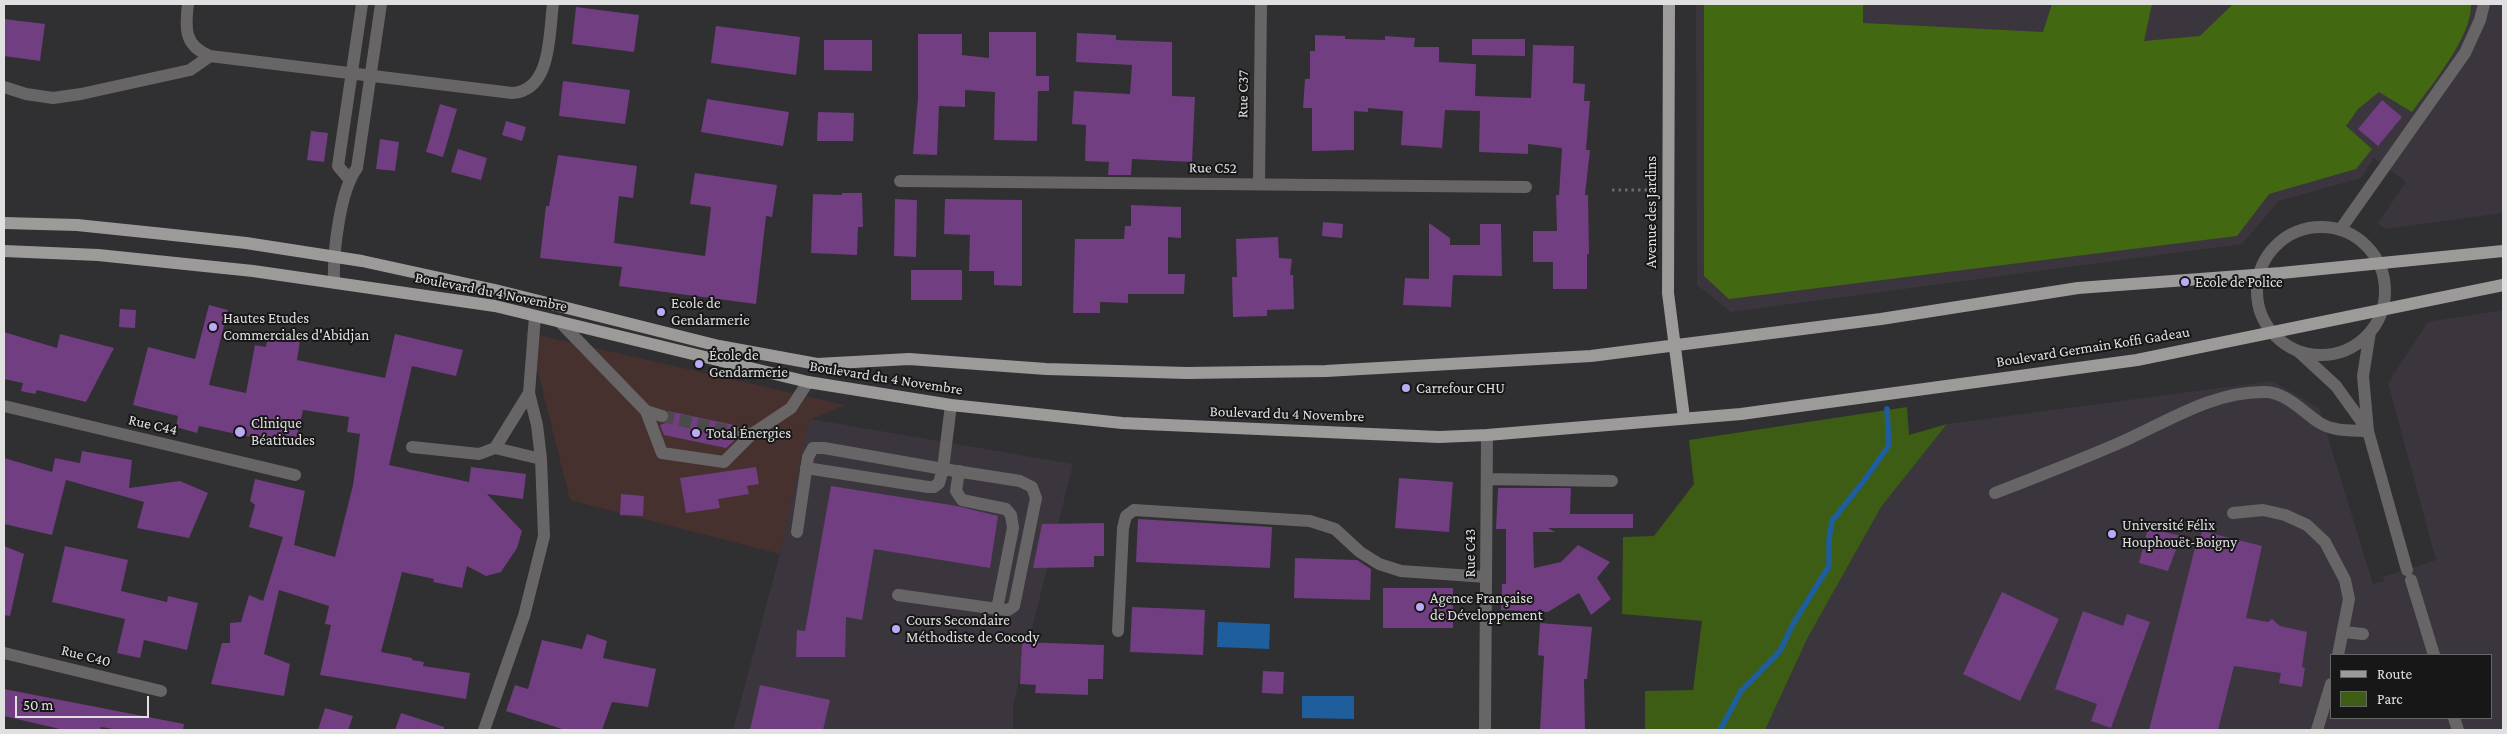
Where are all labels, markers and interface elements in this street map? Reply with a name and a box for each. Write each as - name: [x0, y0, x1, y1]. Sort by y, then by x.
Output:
- street label: Rue C37: [1234, 70, 1252, 118]
- street label: Avenue des Jardins: [1642, 156, 1660, 268]
- street label: Rue C52: [1189, 159, 1237, 177]
- street label: Boulevard du 4 Novembre: [413, 268, 569, 316]
- place label: Ecole de Police: [2195, 273, 2283, 291]
- marker: Ecole de Police: [2179, 276, 2191, 288]
- place label: Ecole de Gendarmerie: [671, 294, 750, 329]
- marker: Ecole de Gendarmerie: [655, 306, 667, 318]
- place label: Hautes Etudes Commerciales d'Abidjan: [223, 309, 369, 344]
- marker: Hautes Etudes Commerciales d'Abidjan: [207, 321, 219, 333]
- street label: Boulevard Germain Koffi Gadeau: [1995, 323, 2191, 371]
- place label: École de Gendarmerie: [709, 346, 788, 381]
- street label: Boulevard du 4 Novembre: [808, 357, 964, 399]
- marker: École de Gendarmerie: [693, 358, 705, 370]
- place label: Carrefour CHU: [1416, 379, 1505, 397]
- marker: Carrefour CHU: [1400, 382, 1412, 394]
- street label: Boulevard du 4 Novembre: [1209, 402, 1365, 426]
- street label: Rue C44: [127, 411, 179, 439]
- place label: Clinique Béatitudes: [251, 414, 315, 449]
- place label: Total Énergies: [706, 424, 791, 442]
- marker: Clinique Béatitudes: [233, 425, 247, 439]
- marker: Total Énergies: [690, 427, 702, 439]
- place label: Université Félix Houphouët-Boigny: [2122, 516, 2237, 551]
- marker: Université Félix Houphouët-Boigny: [2106, 528, 2118, 540]
- street label: Rue C43: [1461, 529, 1479, 577]
- place label: Agence Française de Développement: [1430, 589, 1543, 624]
- marker: Agence Française de Développement: [1414, 601, 1426, 613]
- place label: Cours Secondaire Méthodiste de Cocody: [906, 611, 1039, 646]
- marker: Cours Secondaire Méthodiste de Cocody: [890, 623, 902, 635]
- street label: Rue C40: [59, 641, 113, 671]
- legend: [2330, 654, 2492, 719]
- text: Route: [2377, 666, 2412, 682]
- scale bar: [18, 686, 151, 718]
- text: Parc: [2377, 691, 2403, 707]
- text: 50 m: [23, 697, 53, 713]

